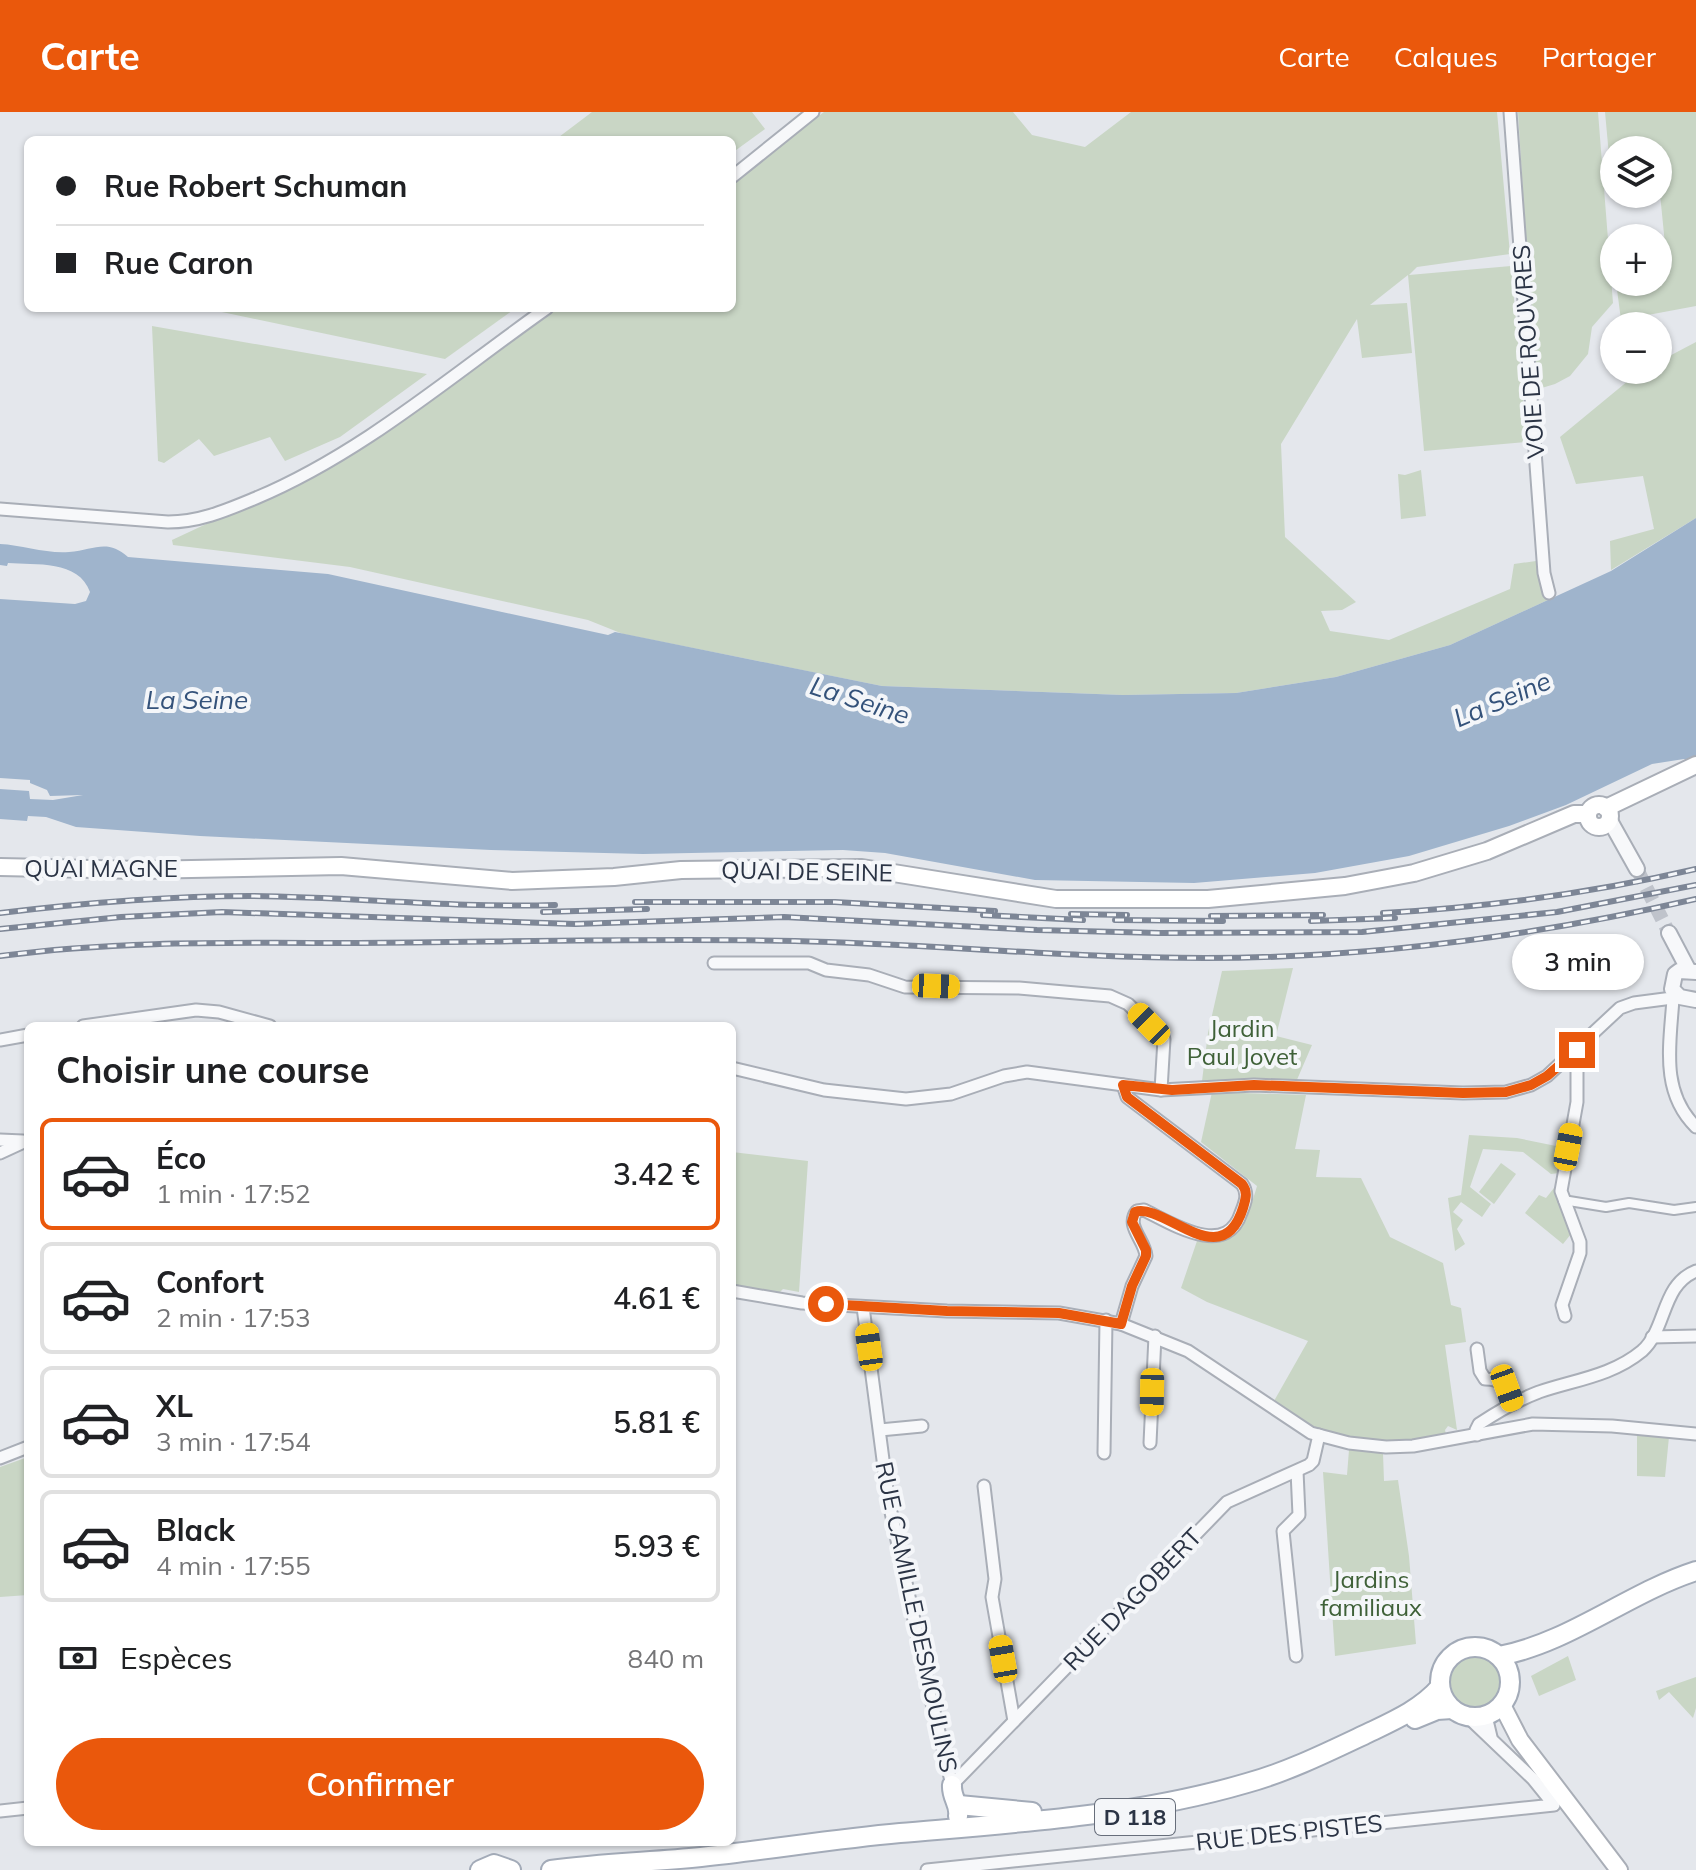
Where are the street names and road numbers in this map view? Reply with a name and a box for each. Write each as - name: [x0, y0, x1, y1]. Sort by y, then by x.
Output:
- street label: VOIE DE ROUVRES: [1506, 244, 1550, 460]
- street label: QUAI MAGNE: [24, 853, 178, 883]
- street label: QUAI DE SEINE: [721, 855, 893, 887]
- street label: RUE CAMILLE DESMOULINS: [869, 1459, 965, 1775]
- street label: RUE DAGOBERT: [1056, 1521, 1208, 1677]
- road number: D 118: [1095, 1799, 1175, 1835]
- street label: RUE DES PISTES: [1194, 1807, 1384, 1857]

